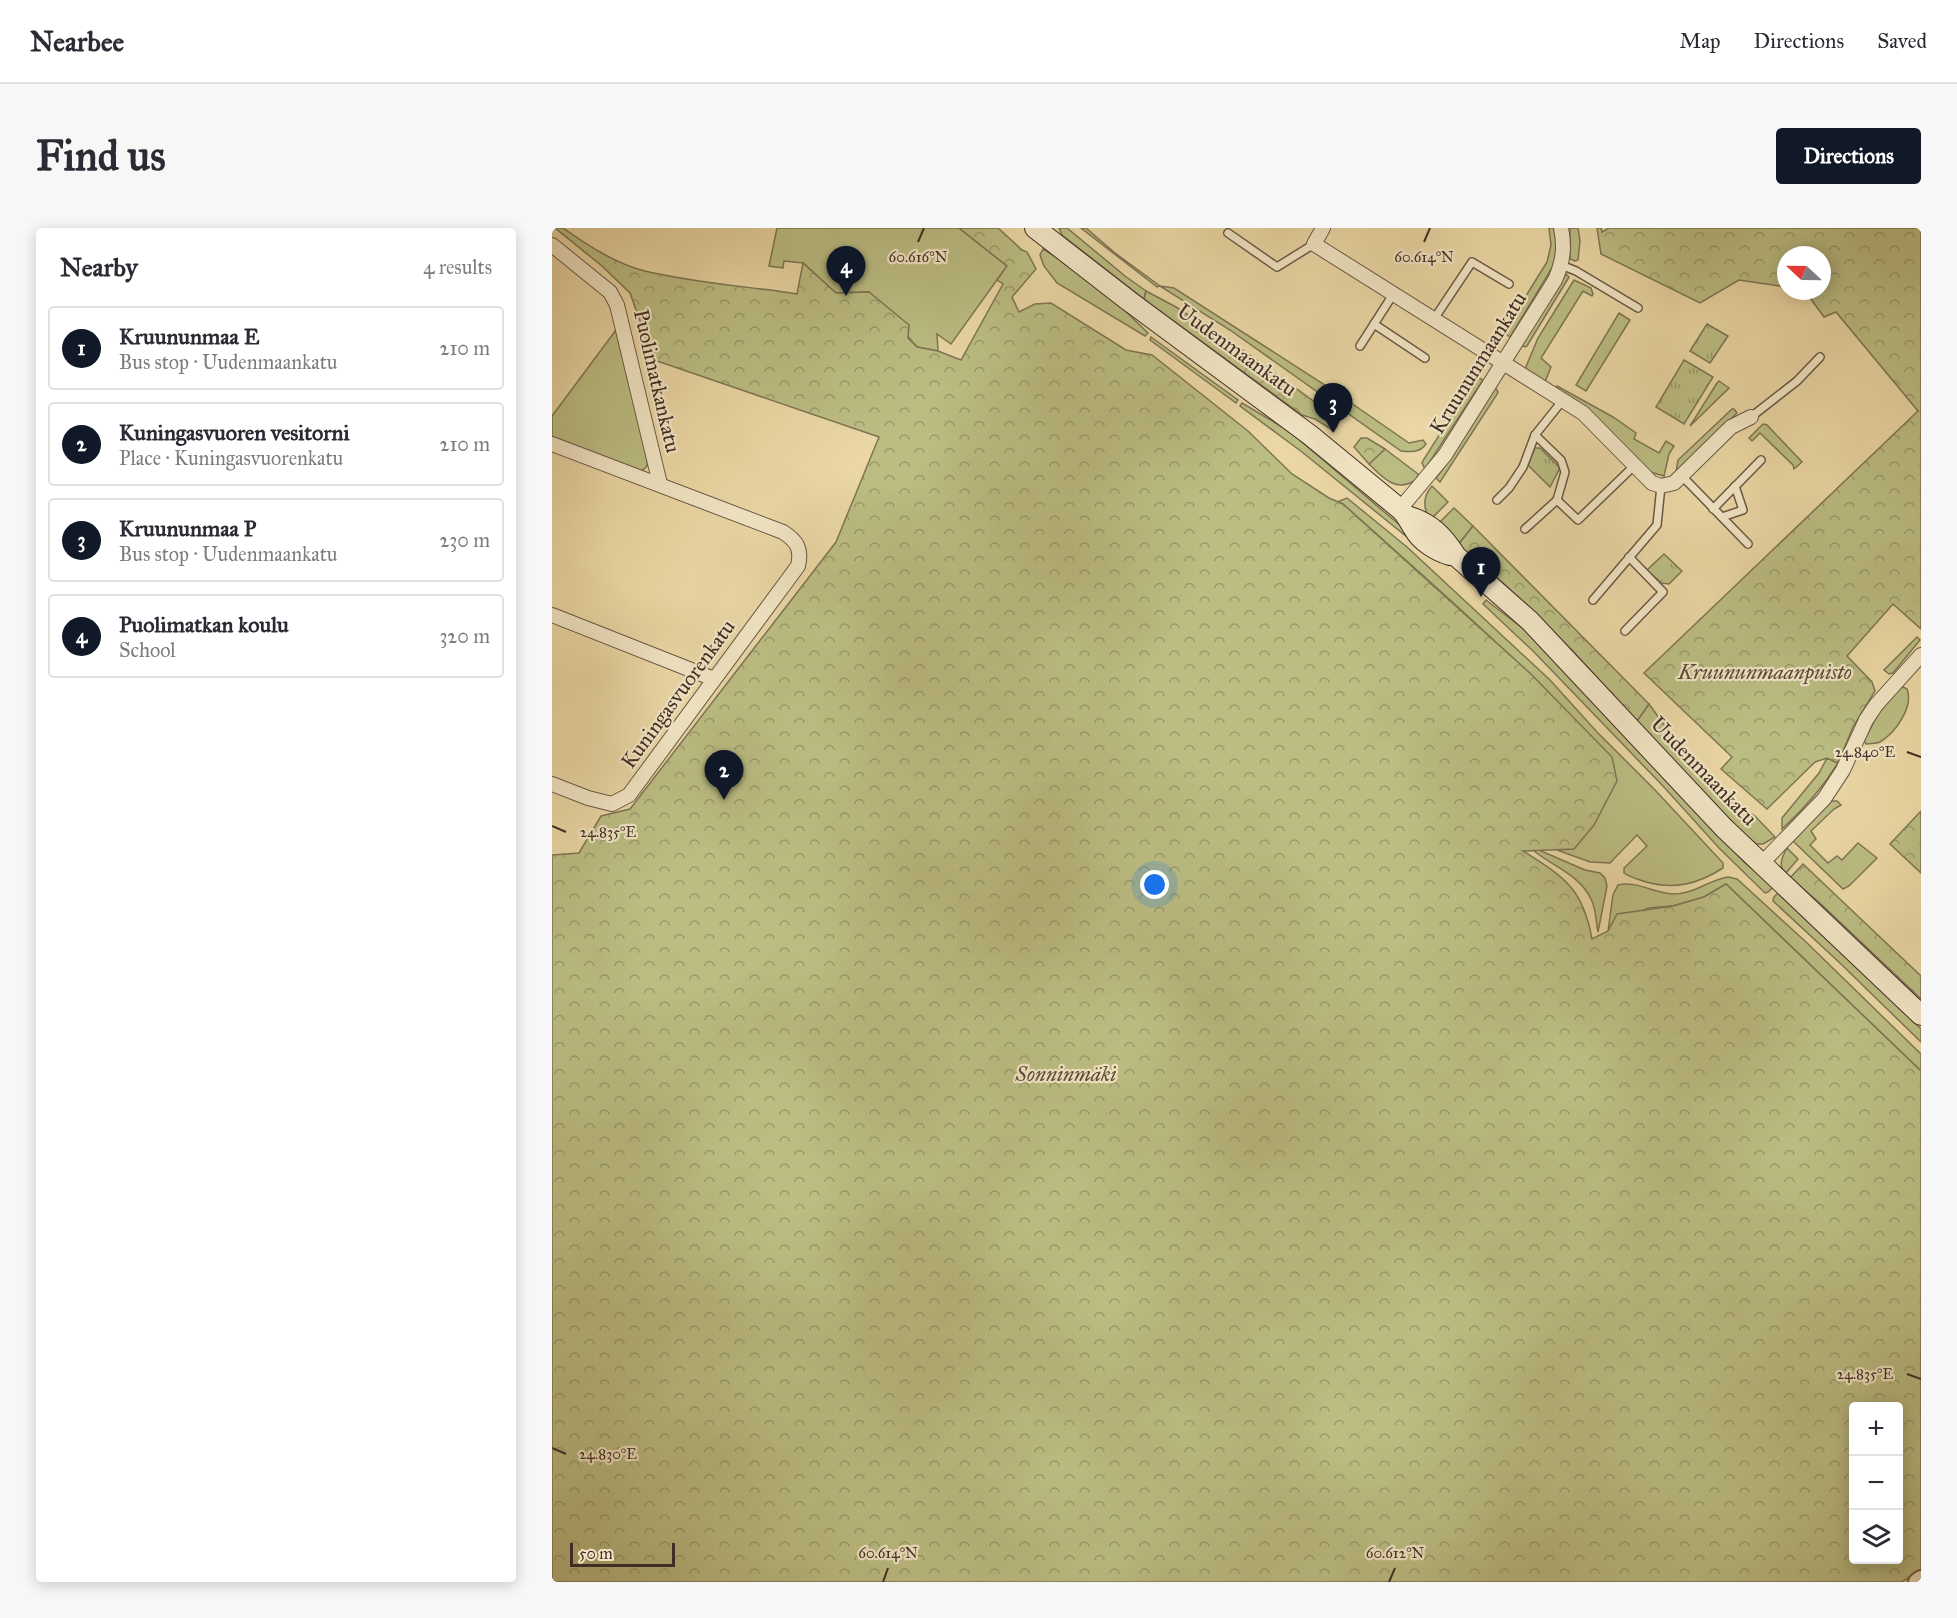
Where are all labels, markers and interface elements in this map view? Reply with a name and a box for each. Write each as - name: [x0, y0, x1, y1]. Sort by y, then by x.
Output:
- text: Nearbee: [30, 24, 124, 59]
- text: Map: [1680, 28, 1721, 54]
- text: Directions: [1754, 28, 1844, 54]
- text: Saved: [1877, 28, 1927, 54]
- button: Directions: [1776, 128, 1921, 184]
- text: Find us: [36, 130, 166, 182]
- north arrow: [1777, 246, 1831, 300]
- pin: 4: [826, 247, 866, 296]
- text: 60.616°N: [889, 248, 948, 266]
- text: 60.614°N: [1394, 248, 1454, 266]
- text: Nearby: [60, 251, 138, 283]
- text: 4 results: [423, 255, 492, 279]
- street label: Kruununmaankatu: [1424, 287, 1532, 439]
- street label: Uudenmaankatu: [1172, 298, 1302, 402]
- street label: Puolimatkankatu: [628, 307, 686, 455]
- text: Kruununmaa E: [119, 323, 259, 350]
- text: 1: [78, 336, 85, 360]
- text: 210 m: [440, 336, 490, 360]
- text: Bus stop · Uudenmaankatu: [119, 350, 337, 374]
- pin: 3: [1314, 384, 1352, 433]
- text: Kuningasvuoren vesitorni: [119, 419, 349, 446]
- text: 2: [77, 432, 86, 456]
- text: 210 m: [440, 432, 490, 456]
- text: Place · Kuningasvuorenkatu: [119, 446, 343, 470]
- text: Kruununmaa P: [119, 515, 256, 542]
- text: 3: [78, 528, 86, 552]
- text: 230 m: [439, 528, 490, 552]
- text: Bus stop · Uudenmaankatu: [119, 542, 337, 566]
- pin: 1: [1462, 548, 1500, 597]
- text: Puolimatkan koulu: [119, 611, 289, 638]
- street label: Kuningasvuorenkatu: [615, 614, 741, 774]
- text: 4: [76, 624, 87, 648]
- text: 320 m: [439, 624, 490, 648]
- text: School: [119, 638, 176, 662]
- park label: Kruununmaanpuisto: [1677, 659, 1852, 685]
- street label: Uudenmaankatu: [1645, 711, 1763, 831]
- text: 24.840°E: [1835, 743, 1895, 761]
- pin: 2: [704, 750, 744, 800]
- text: 24.835°E: [580, 823, 636, 841]
- your location: [1140, 870, 1169, 899]
- park label: Sonninmäki: [1015, 1061, 1116, 1087]
- text: 24.835°E: [1837, 1365, 1893, 1383]
- map controls: [1849, 1402, 1903, 1564]
- button: +: [1849, 1402, 1903, 1456]
- text: 24.830°E: [579, 1445, 637, 1463]
- button: −: [1849, 1456, 1903, 1510]
- button: layers: [1849, 1510, 1903, 1564]
- scale bar: [570, 1540, 675, 1568]
- text: 50 m: [579, 1544, 613, 1563]
- text: 60.614°N: [858, 1544, 918, 1562]
- text: 60.612°N: [1366, 1544, 1425, 1562]

